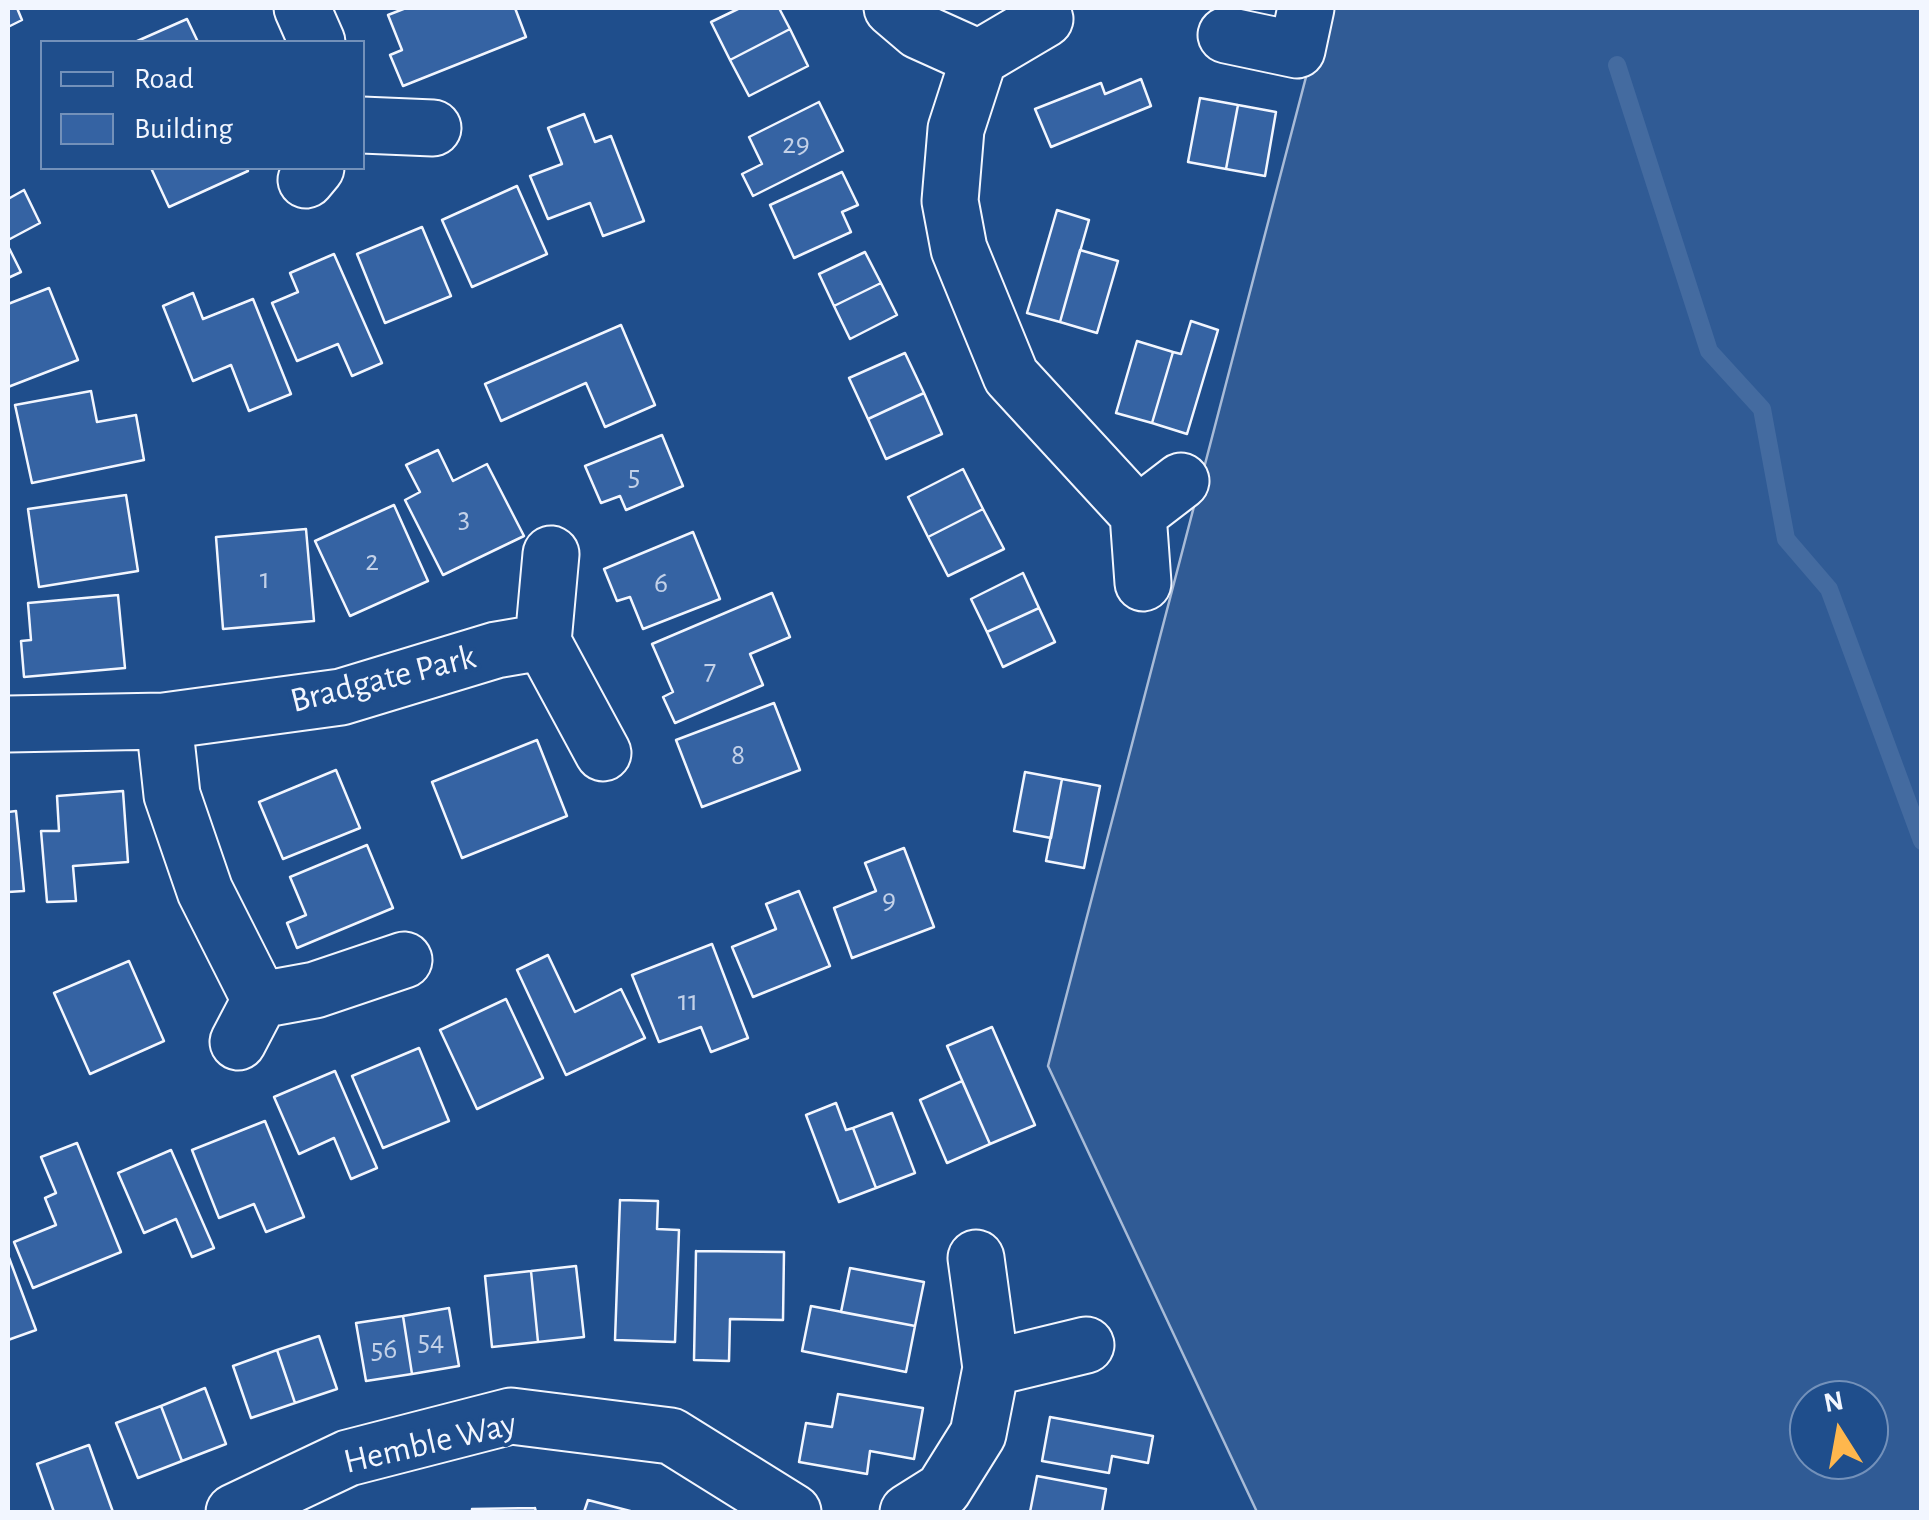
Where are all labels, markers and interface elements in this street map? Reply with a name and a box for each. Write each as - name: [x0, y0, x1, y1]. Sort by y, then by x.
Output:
- legend: [40, 40, 365, 170]
- text: Road: [134, 64, 194, 94]
- text: Building: [134, 114, 233, 144]
- house number: 29: [782, 126, 810, 162]
- house number: 5: [628, 458, 640, 494]
- house number: 3: [458, 500, 470, 536]
- house number: 2: [365, 543, 379, 579]
- house number: 1: [260, 561, 270, 597]
- house number: 6: [654, 565, 668, 601]
- street label: Bradgate Park: [286, 636, 480, 722]
- house number: 7: [704, 652, 716, 688]
- house number: 8: [731, 737, 745, 773]
- house number: 9: [882, 882, 896, 918]
- house number: 11: [678, 983, 698, 1019]
- house number: 54: [418, 1323, 444, 1359]
- house number: 56: [371, 1331, 397, 1367]
- north arrow: [1789, 1380, 1889, 1480]
- text: N: [1821, 1387, 1846, 1418]
- street label: Hemble Way: [340, 1403, 520, 1483]

